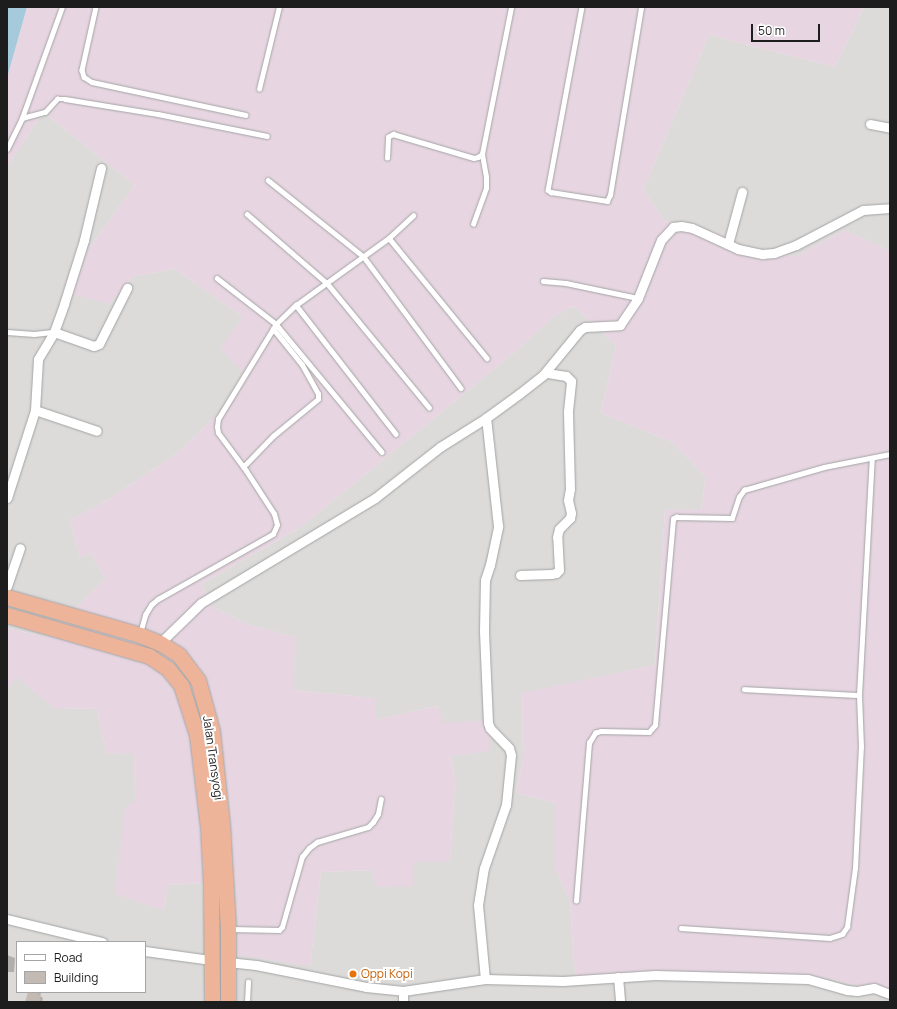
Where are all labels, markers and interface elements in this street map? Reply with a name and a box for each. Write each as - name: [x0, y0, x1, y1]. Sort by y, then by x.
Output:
- scale bar: [753, 16, 822, 42]
- text: 50 m: [758, 22, 785, 39]
- street label: Jalan Transyogi: [200, 715, 226, 801]
- legend: [16, 941, 146, 993]
- text: Road: [54, 949, 82, 966]
- place label: Oppi Kopi: [361, 967, 413, 981]
- text: Building: [54, 969, 98, 986]
- marker: Oppi Kopi: [348, 969, 358, 979]

